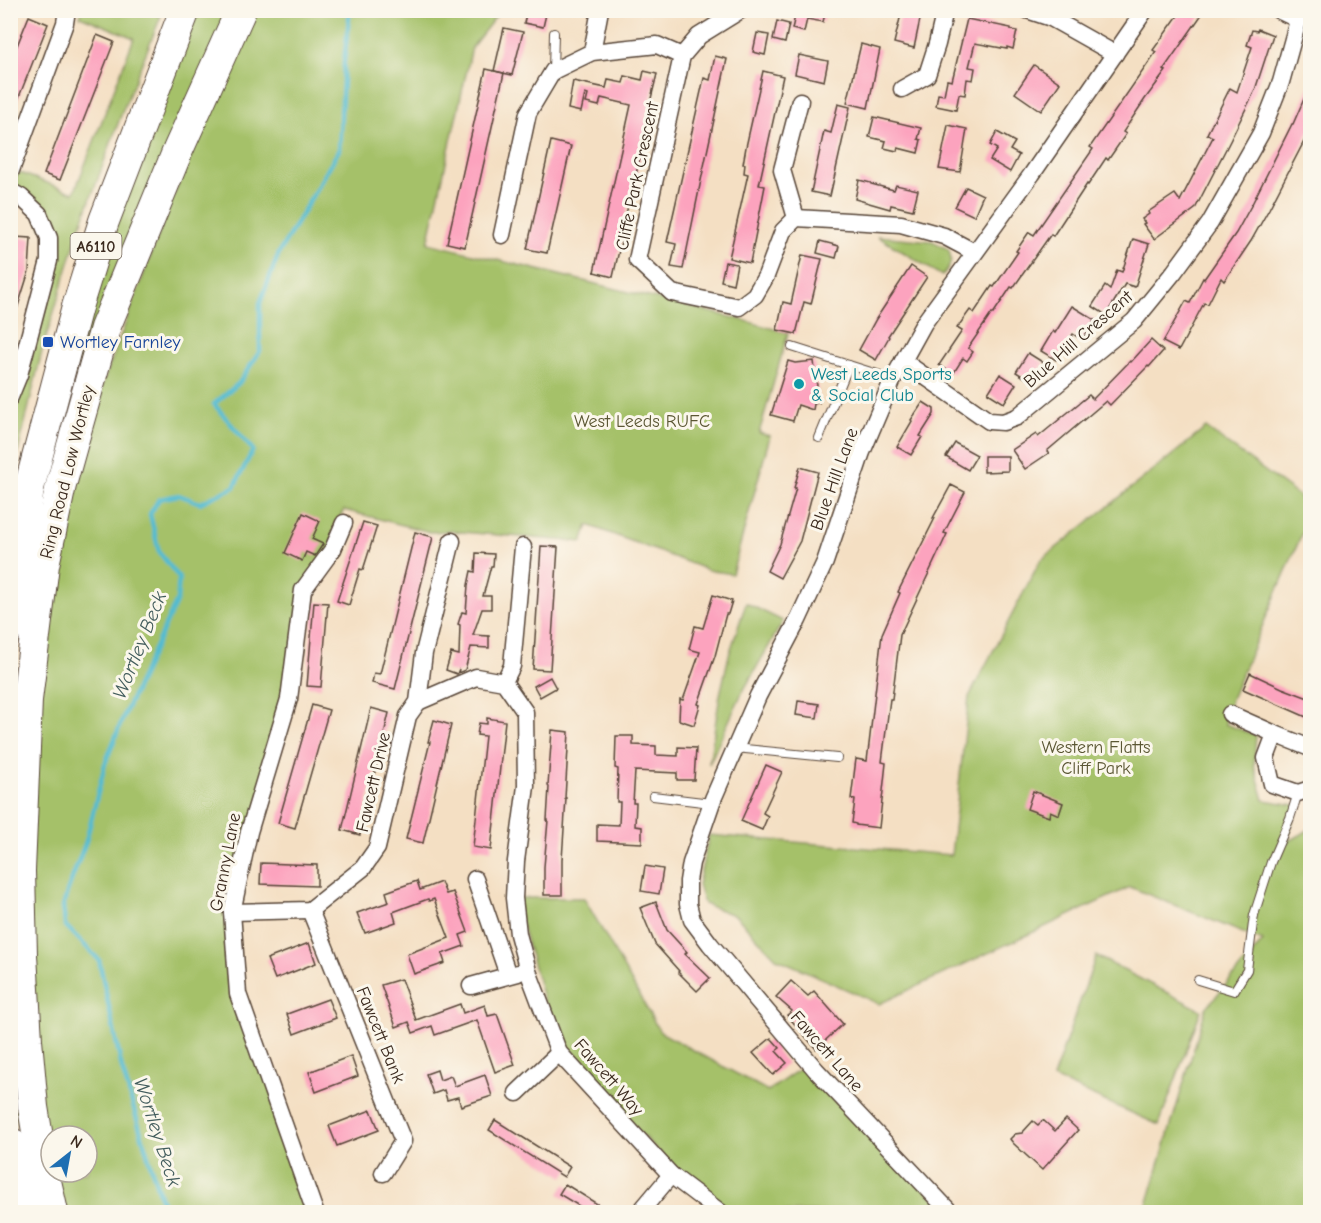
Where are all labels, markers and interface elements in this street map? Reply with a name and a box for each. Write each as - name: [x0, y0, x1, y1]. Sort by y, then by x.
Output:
- street label: Cliffe Park Crescent: [611, 99, 664, 252]
- road number: A6110: [70, 233, 122, 259]
- street label: Blue Hill Crescent: [1020, 286, 1138, 392]
- place label: Wortley Farnley: [60, 332, 181, 353]
- marker: Wortley Farnley: [41, 335, 55, 349]
- place label: West Leeds Sports & Social Club: [811, 364, 952, 406]
- marker: West Leeds Sports & Social Club: [792, 377, 806, 391]
- street label: Ring Road Low Wortley: [36, 382, 99, 561]
- park label: West Leeds RUFC: [574, 411, 710, 432]
- street label: Blue Hill Lane: [806, 425, 863, 533]
- water label: Wortley Beck: [108, 588, 171, 702]
- street label: Fawcett Drive: [352, 730, 395, 834]
- park label: Western Flatts Cliff Park: [1041, 737, 1151, 779]
- street label: Granny Lane: [206, 811, 245, 913]
- street label: Fawcett Bank: [352, 984, 410, 1087]
- street label: Fawcett Lane: [786, 1007, 867, 1096]
- street label: Fawcett Way: [570, 1035, 648, 1121]
- water label: Wortley Beck: [129, 1075, 186, 1190]
- north arrow: [39, 1124, 99, 1184]
- text: N: [67, 1132, 85, 1152]

